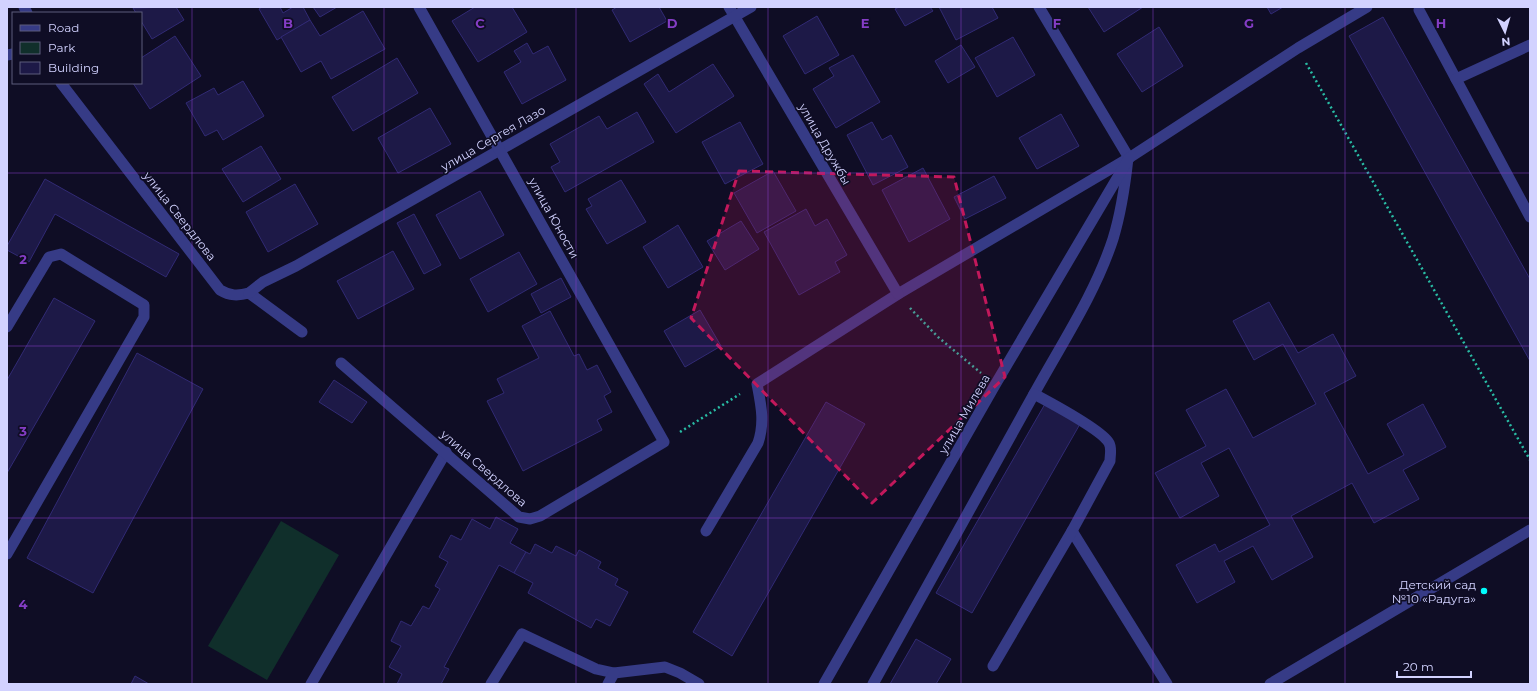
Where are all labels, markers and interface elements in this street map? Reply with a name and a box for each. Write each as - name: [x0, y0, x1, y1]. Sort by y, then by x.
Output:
- legend: [12, 12, 142, 84]
- north arrow: [1485, 12, 1525, 52]
- text: B: [283, 15, 293, 31]
- text: C: [475, 15, 485, 31]
- text: D: [667, 15, 678, 31]
- text: E: [861, 15, 870, 31]
- text: F: [1053, 15, 1061, 31]
- text: G: [1244, 15, 1254, 31]
- text: H: [1436, 15, 1446, 31]
- text: Road: [48, 20, 79, 35]
- text: N: [1501, 35, 1511, 49]
- text: Park: [48, 40, 76, 55]
- text: Building: [48, 60, 99, 75]
- street label: улица Дружбы: [795, 100, 854, 188]
- street label: улица Сергея Лазо: [437, 102, 548, 175]
- street label: улица Свердлова: [140, 167, 220, 264]
- street label: улица Юности: [525, 174, 582, 261]
- text: 2: [19, 251, 27, 267]
- street label: улица Милева: [935, 371, 993, 457]
- text: 3: [18, 423, 27, 439]
- street label: улица Свердлова: [437, 426, 530, 510]
- place label: Детский сад №10 «Радуга»: [1392, 577, 1476, 606]
- marker: Детский сад №10 «Радуга»: [1479, 586, 1489, 596]
- text: 4: [19, 596, 28, 612]
- scale bar: [1397, 653, 1471, 679]
- text: 20 m: [1403, 659, 1434, 674]

